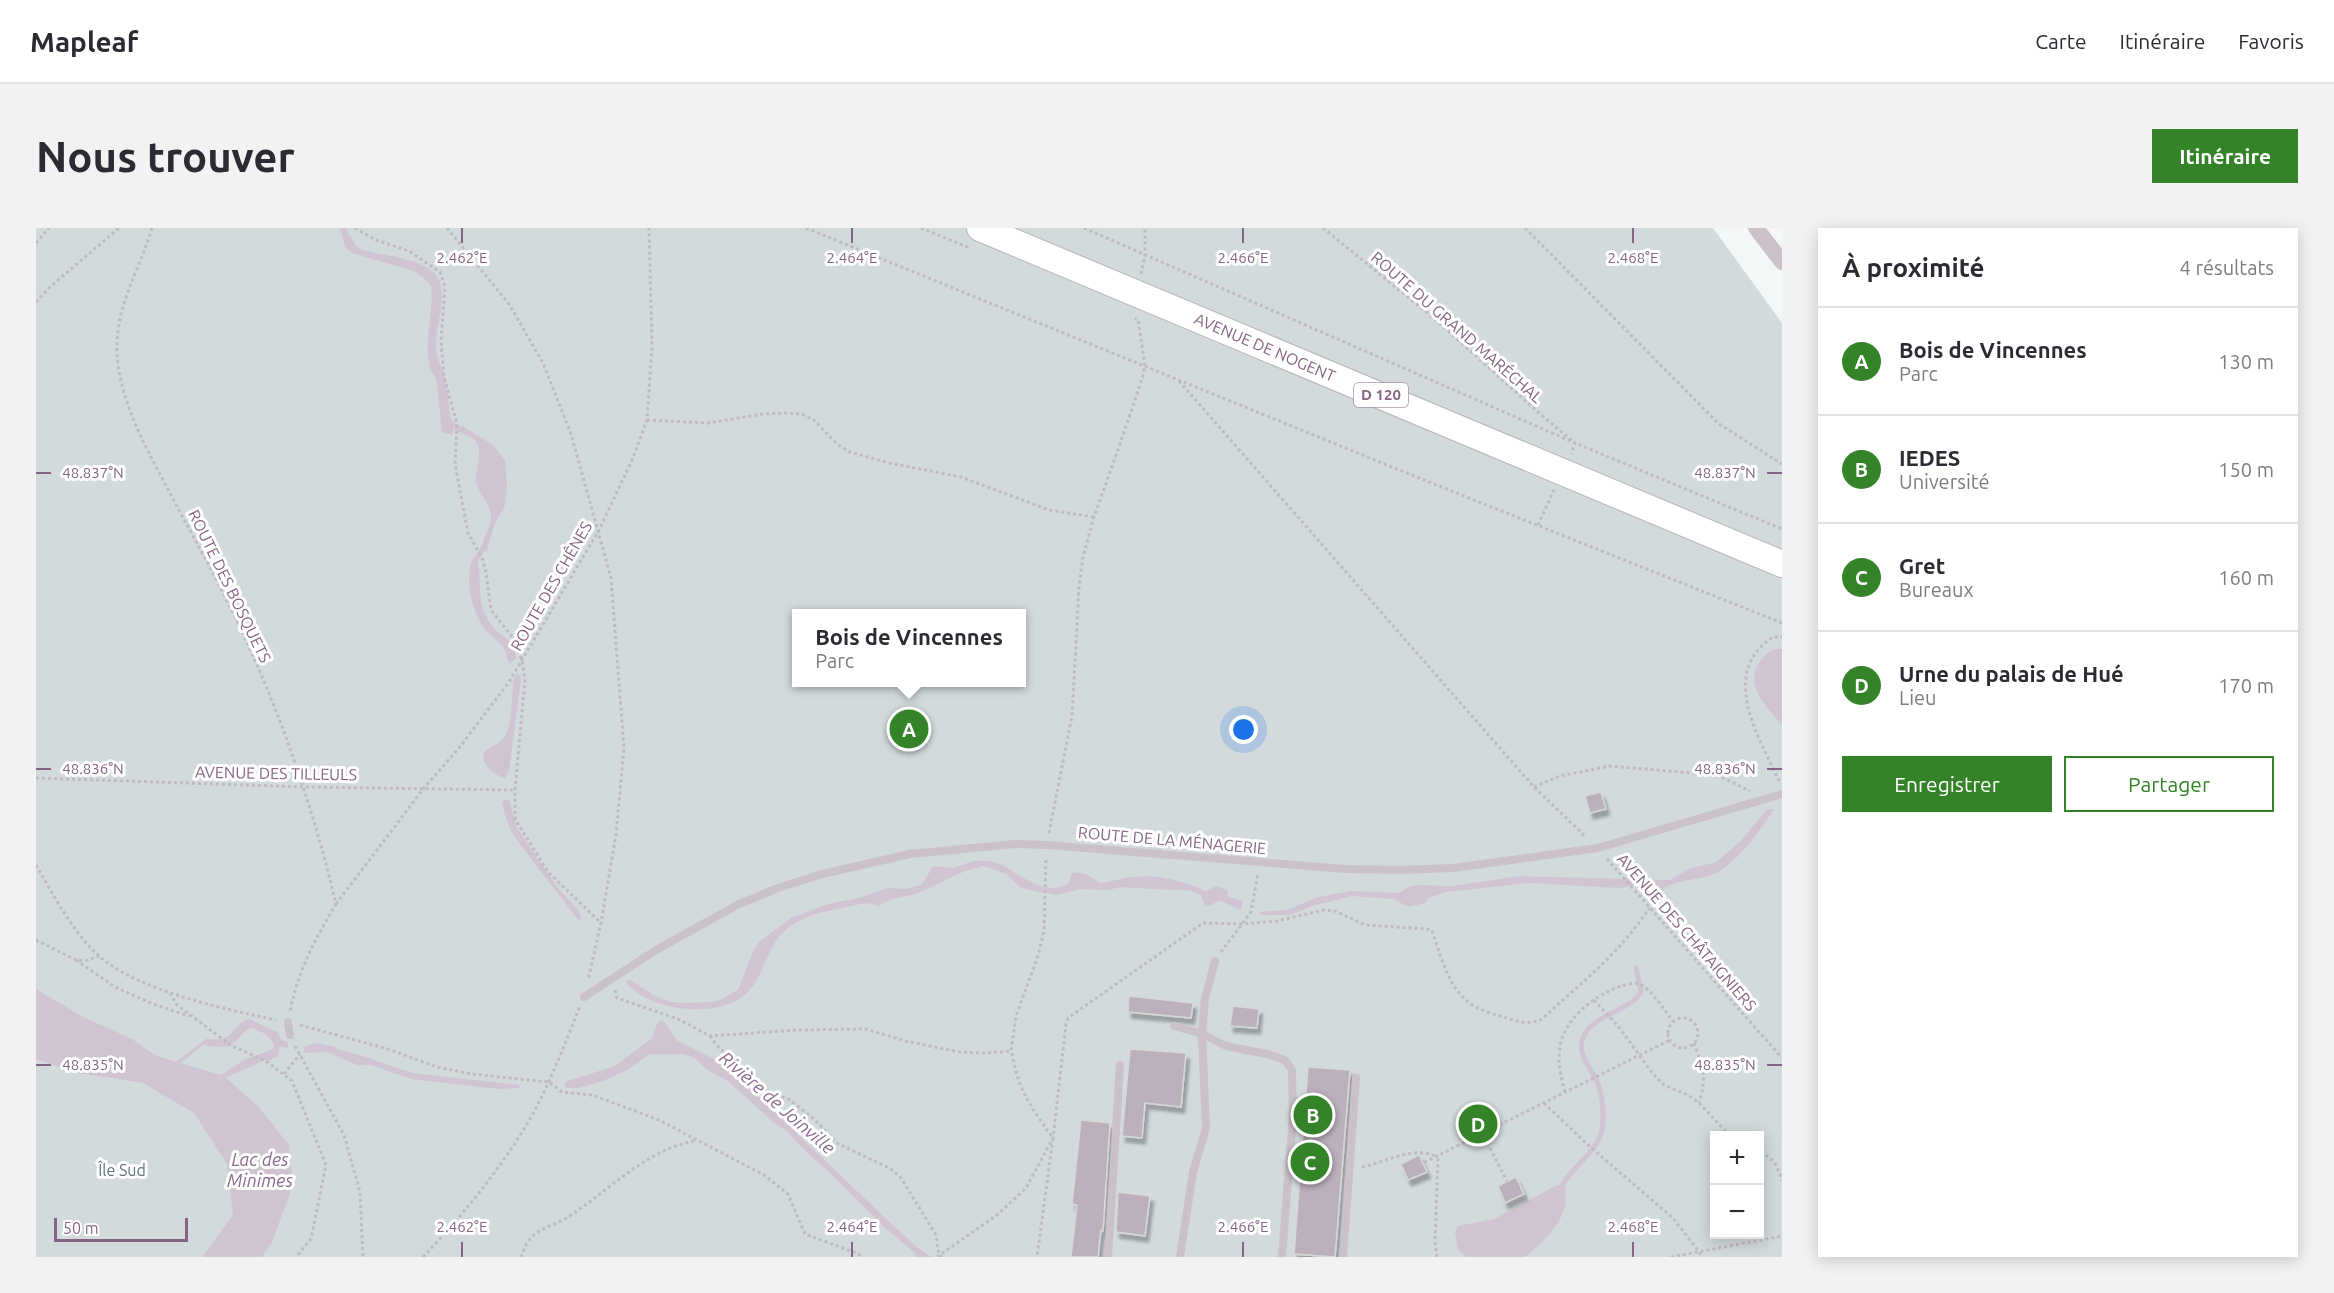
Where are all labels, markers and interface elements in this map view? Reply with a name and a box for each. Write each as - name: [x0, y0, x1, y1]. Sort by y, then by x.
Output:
- text: Mapleaf: [30, 26, 138, 57]
- text: Carte: [2035, 29, 2087, 53]
- text: Itinéraire: [2120, 29, 2205, 53]
- text: Favoris: [2238, 29, 2304, 53]
- button: Itinéraire: [2152, 129, 2298, 183]
- text: Nous trouver: [36, 133, 295, 180]
- street label: ROUTE DU GRAND MARÉCHAL: [1368, 246, 1548, 406]
- text: 2.462°E: [437, 249, 487, 266]
- text: 2.464°E: [827, 249, 877, 266]
- text: 2.466°E: [1218, 249, 1268, 266]
- text: 2.468°E: [1608, 249, 1658, 266]
- text: À proximité: [1842, 253, 1984, 282]
- text: 4 résultats: [2180, 256, 2274, 279]
- street label: AVENUE DE NOGENT: [1192, 309, 1338, 385]
- text: Bois de Vincennes: [1899, 337, 2087, 362]
- text: A: [1854, 350, 1869, 373]
- text: 130 m: [2218, 350, 2274, 373]
- text: Parc: [1899, 362, 1938, 385]
- road number: D 120: [1354, 383, 1408, 407]
- text: IEDES: [1899, 445, 1960, 470]
- text: B: [1855, 458, 1868, 481]
- text: 150 m: [2218, 458, 2274, 481]
- text: 48.837°N: [62, 464, 124, 481]
- text: 48.837°N: [1694, 464, 1756, 481]
- text: Université: [1899, 470, 1990, 493]
- street label: ROUTE DES BOSQUETS: [185, 507, 275, 665]
- street label: ROUTE DES CHÊNES: [506, 518, 595, 654]
- text: Gret: [1899, 553, 1945, 578]
- text: C: [1855, 566, 1868, 589]
- text: 160 m: [2218, 566, 2274, 589]
- text: Bureaux: [1899, 578, 1974, 601]
- popup: [792, 609, 1026, 687]
- text: Bois de Vincennes: [815, 624, 1003, 649]
- text: Parc: [815, 649, 854, 672]
- text: Urne du palais de Hué: [1899, 661, 2124, 686]
- text: D: [1854, 674, 1869, 697]
- text: 170 m: [2218, 674, 2274, 697]
- text: Lieu: [1899, 686, 1937, 709]
- pin: A: [890, 706, 928, 752]
- your location: [1229, 715, 1258, 744]
- button: Enregistrer: [1842, 756, 2052, 812]
- button: Partager: [2064, 756, 2274, 812]
- text: 48.836°N: [62, 760, 124, 777]
- text: 48.836°N: [1694, 760, 1756, 777]
- street label: AVENUE DES TILLEULS: [195, 763, 357, 783]
- street label: ROUTE DE LA MÉNAGERIE: [1077, 821, 1267, 857]
- street label: AVENUE DES CHÂTAIGNIERS: [1614, 849, 1761, 1014]
- water label: Rivière de Joinville: [716, 1047, 839, 1158]
- text: 48.835°N: [62, 1056, 124, 1073]
- text: 48.835°N: [1694, 1056, 1756, 1073]
- pin: B: [1294, 1092, 1332, 1138]
- pin: D: [1458, 1102, 1498, 1146]
- map controls: [1710, 1131, 1764, 1239]
- button: +: [1710, 1131, 1764, 1185]
- pin: C: [1290, 1140, 1330, 1184]
- water label: Lac des Minimes: [227, 1149, 293, 1190]
- park label: Île Sud: [97, 1160, 146, 1179]
- button: −: [1710, 1185, 1764, 1239]
- scale bar: [54, 1215, 188, 1242]
- text: 2.462°E: [437, 1218, 487, 1235]
- text: 2.464°E: [827, 1218, 877, 1235]
- text: 2.466°E: [1218, 1218, 1268, 1235]
- text: 2.468°E: [1608, 1218, 1658, 1235]
- text: 50 m: [63, 1219, 99, 1237]

